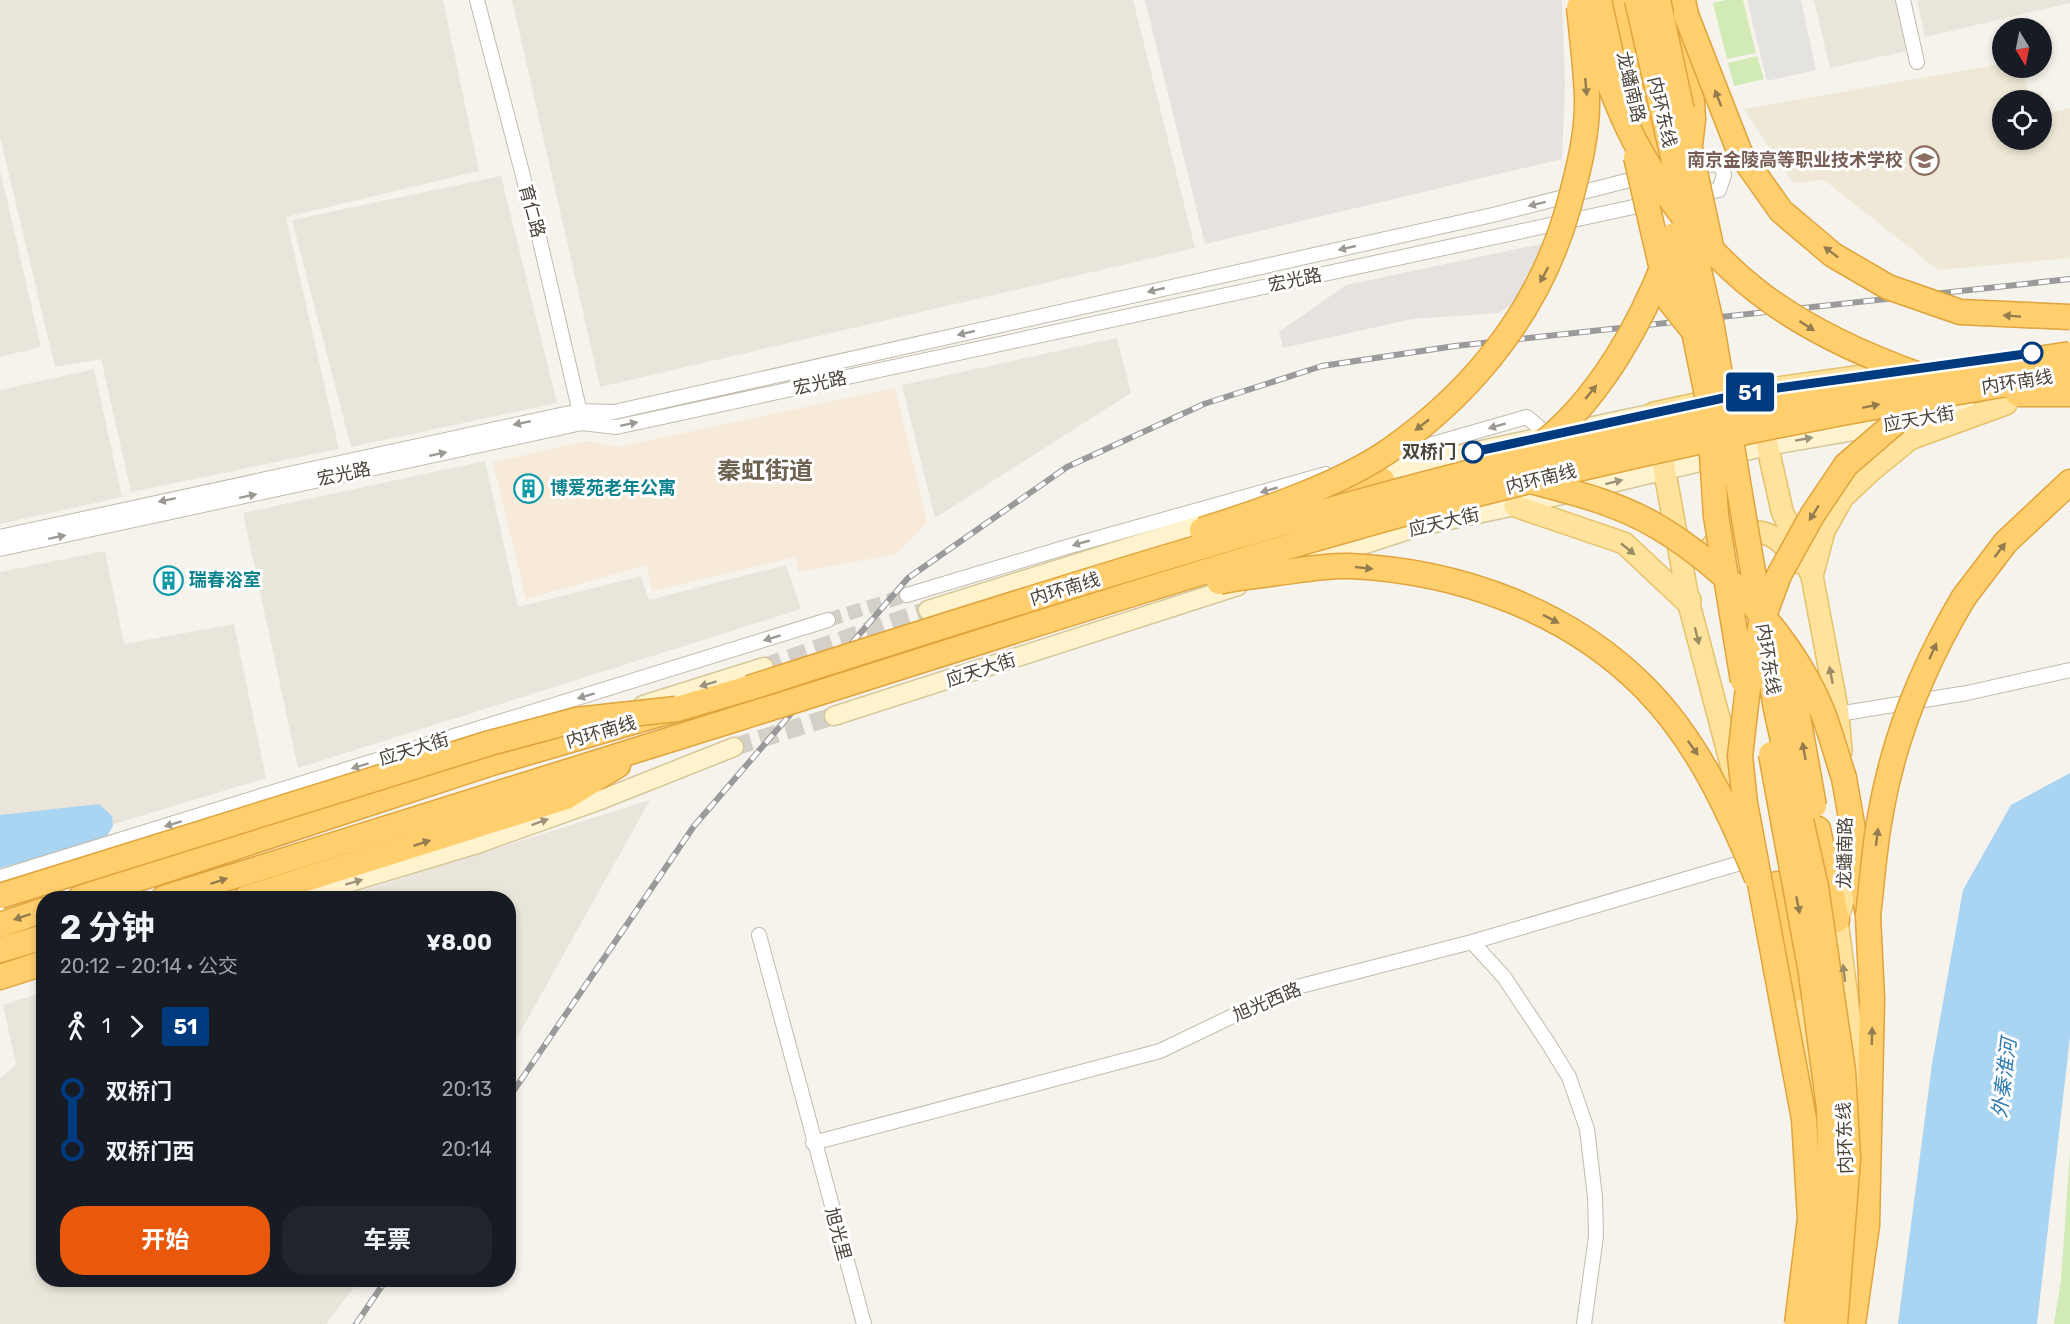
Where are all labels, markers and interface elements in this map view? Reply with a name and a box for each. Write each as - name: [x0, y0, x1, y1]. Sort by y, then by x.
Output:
- north arrow: [1992, 18, 2052, 78]
- map controls: [1992, 18, 2052, 150]
- street label: 龙蟠南路: [1612, 49, 1650, 125]
- street label: 内环东线: [1643, 74, 1681, 150]
- one-way arrow: [1581, 77, 1591, 96]
- one-way arrow: [1713, 89, 1722, 107]
- button: locate: [1992, 90, 2052, 150]
- school or university icon: 南京金陵高等职业技术学校: [1908, 144, 1940, 176]
- place label: 南京金陵高等职业技术学校: [1687, 149, 1903, 171]
- street label: 育仁路: [514, 182, 550, 240]
- one-way arrow: [1527, 199, 1546, 209]
- one-way arrow: [1337, 243, 1356, 253]
- one-way arrow: [1823, 247, 1838, 259]
- street label: 宏光路: [1266, 264, 1324, 296]
- one-way arrow: [1539, 267, 1549, 284]
- one-way arrow: [1147, 286, 1165, 296]
- one-way arrow: [2002, 311, 2021, 321]
- one-way arrow: [1799, 321, 1815, 332]
- one-way arrow: [956, 329, 975, 338]
- unlabelled marker: [2021, 342, 2043, 364]
- street label: 内环南线: [1980, 366, 2054, 398]
- street label: 宏光路: [791, 367, 849, 399]
- line badge: 51: [1723, 372, 1777, 412]
- text: 51: [1738, 380, 1762, 405]
- one-way arrow: [1584, 384, 1597, 400]
- one-way arrow: [1861, 401, 1880, 410]
- street label: 应天大街: [1882, 402, 1956, 436]
- one-way arrow: [512, 419, 531, 428]
- one-way arrow: [620, 419, 639, 429]
- one-way arrow: [1414, 419, 1430, 432]
- one-way arrow: [1488, 422, 1506, 431]
- one-way arrow: [1795, 434, 1814, 443]
- place label: 双桥门: [1402, 441, 1456, 463]
- marker: 双桥门: [1462, 441, 1484, 463]
- one-way arrow: [429, 449, 448, 458]
- district label: 秦虹街道: [717, 457, 813, 485]
- street label: 宏光路: [315, 458, 373, 490]
- street label: 内环南线: [1503, 460, 1579, 498]
- building icon: 博爱苑老年公寓: [513, 472, 545, 504]
- one-way arrow: [1605, 476, 1623, 486]
- place label: 博爱苑老年公寓: [550, 477, 676, 499]
- one-way arrow: [1260, 486, 1278, 495]
- one-way arrow: [239, 490, 257, 500]
- one-way arrow: [158, 496, 177, 506]
- street label: 应天大街: [1406, 503, 1482, 541]
- one-way arrow: [1808, 505, 1819, 522]
- one-way arrow: [48, 532, 67, 541]
- one-way arrow: [1072, 539, 1090, 548]
- one-way arrow: [1621, 542, 1636, 554]
- one-way arrow: [1994, 543, 2006, 559]
- one-way arrow: [1355, 563, 1374, 573]
- building icon: 瑞春浴室: [152, 564, 184, 596]
- street label: 内环南线: [1027, 568, 1103, 610]
- place label: 瑞春浴室: [189, 569, 261, 591]
- one-way arrow: [1542, 614, 1559, 623]
- street label: 内环东线: [1752, 622, 1784, 696]
- one-way arrow: [1693, 626, 1703, 645]
- one-way arrow: [763, 634, 781, 643]
- one-way arrow: [1929, 643, 1938, 660]
- street label: 应天大街: [943, 648, 1019, 692]
- one-way arrow: [1826, 666, 1835, 685]
- one-way arrow: [699, 680, 717, 690]
- one-way arrow: [577, 692, 595, 701]
- street label: 内环南线: [563, 712, 639, 752]
- street label: 应天大街: [376, 728, 452, 770]
- one-way arrow: [1687, 740, 1699, 756]
- one-way arrow: [1799, 741, 1808, 760]
- one-way arrow: [351, 762, 369, 771]
- one-way arrow: [531, 816, 549, 826]
- street label: 龙蟠南路: [1833, 817, 1857, 889]
- one-way arrow: [164, 819, 182, 829]
- one-way arrow: [1873, 828, 1882, 847]
- one-way arrow: [413, 837, 431, 847]
- one-way arrow: [210, 876, 228, 885]
- one-way arrow: [345, 877, 363, 886]
- one-way arrow: [1794, 896, 1803, 915]
- text: 2 分钟: [60, 908, 154, 947]
- one-way arrow: [13, 913, 31, 923]
- text: ¥8.00: [426, 929, 492, 956]
- text: 20:12 – 20:14 · 公交: [60, 954, 238, 978]
- one-way arrow: [1839, 963, 1849, 982]
- street label: 旭光西路: [1230, 978, 1304, 1026]
- icon: walk: [60, 1010, 93, 1043]
- icon: forward: [120, 1010, 153, 1043]
- text: 1: [102, 1014, 111, 1038]
- text: 51: [174, 1014, 197, 1039]
- one-way arrow: [1867, 1026, 1876, 1045]
- water label: 外秦淮河: [1987, 1033, 2021, 1119]
- text: 20:13: [442, 1077, 492, 1101]
- text: 双桥门: [106, 1078, 172, 1105]
- street label: 内环东线: [1833, 1102, 1857, 1174]
- text: 20:14: [441, 1137, 492, 1161]
- text: 双桥门西: [106, 1138, 194, 1165]
- street label: 旭光里: [820, 1205, 856, 1263]
- button: 开始: [60, 1206, 270, 1275]
- button: 车票: [282, 1206, 492, 1275]

